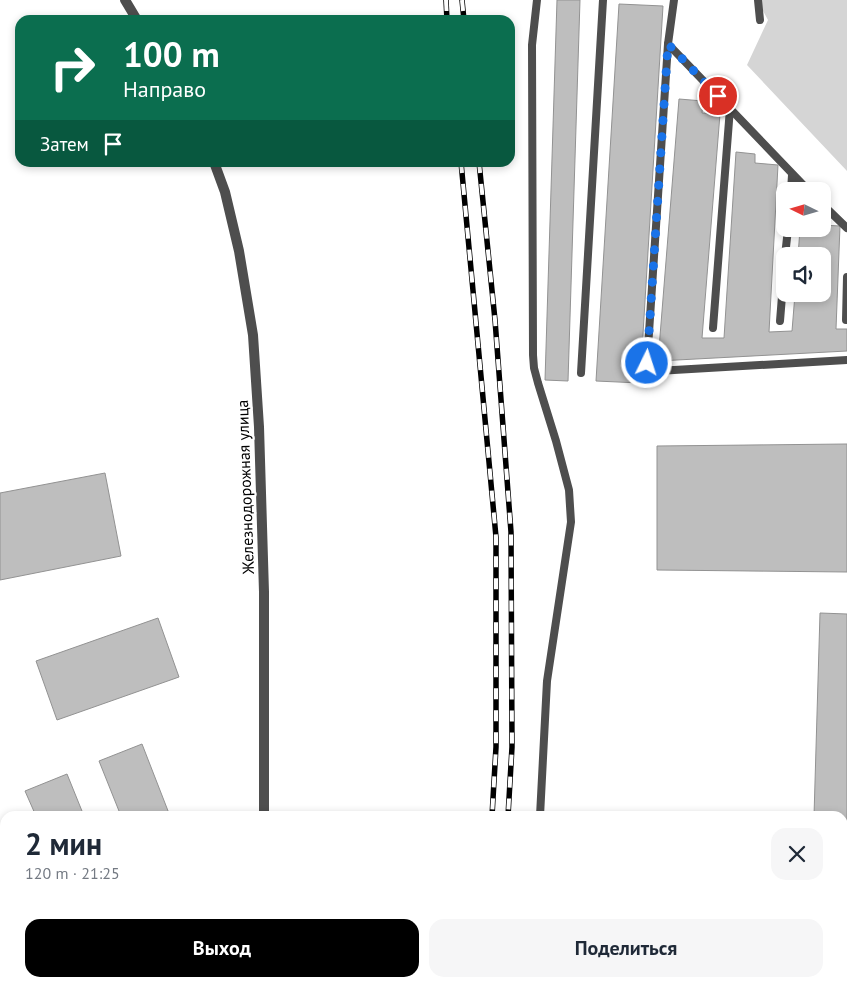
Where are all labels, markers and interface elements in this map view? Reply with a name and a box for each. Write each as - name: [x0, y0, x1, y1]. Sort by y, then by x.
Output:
- text: 100 m: [123, 31, 220, 77]
- icon: right: [40, 35, 105, 100]
- text: Направо: [123, 75, 206, 103]
- pin: [697, 75, 739, 117]
- icon: arrive: [704, 82, 732, 110]
- icon: arrive: [99, 130, 127, 158]
- text: Затем: [40, 132, 89, 156]
- north arrow: [776, 182, 831, 238]
- map controls: [776, 182, 831, 302]
- button: sound: [776, 247, 831, 302]
- position arrow: [620, 336, 672, 388]
- street label: Железнодорожная улица: [232, 399, 258, 576]
- text: 2 мин: [25, 824, 102, 863]
- button: close: [771, 828, 823, 880]
- text: 120 m · 21:25: [25, 863, 120, 883]
- button: Выход: [25, 919, 419, 977]
- button: Поделиться: [429, 919, 823, 977]

